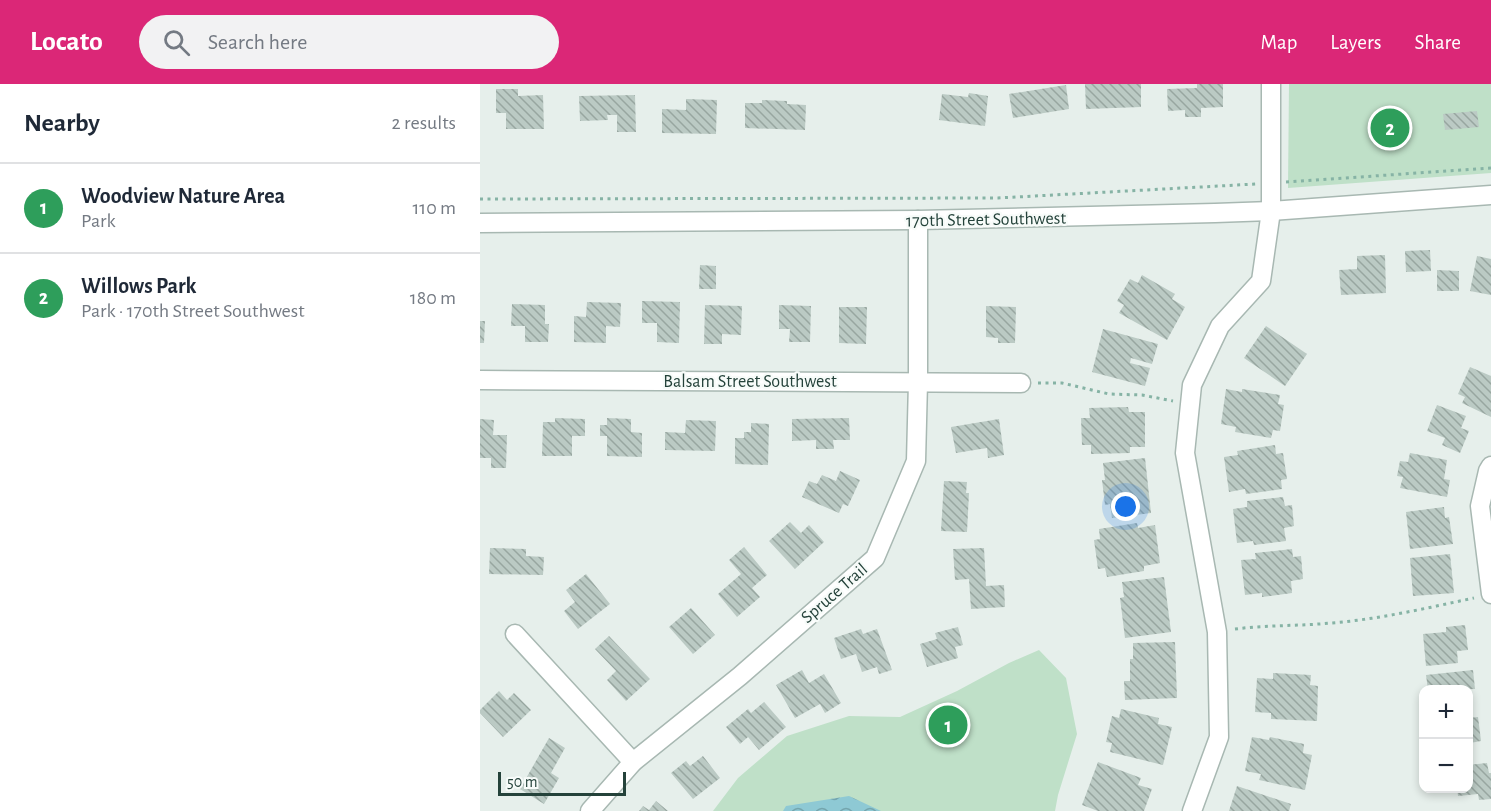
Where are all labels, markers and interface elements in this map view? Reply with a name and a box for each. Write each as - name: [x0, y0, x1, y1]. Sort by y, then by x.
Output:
- search box: [139, 15, 559, 69]
- icon: search: [160, 26, 193, 59]
- text: Locato: [30, 28, 103, 56]
- text: Search here: [208, 31, 307, 53]
- text: Map: [1261, 32, 1297, 53]
- text: Layers: [1330, 32, 1381, 53]
- text: Share: [1414, 32, 1461, 53]
- pin: 2: [1370, 106, 1410, 150]
- text: Nearby: [24, 110, 100, 136]
- text: 2 results: [392, 113, 456, 133]
- text: Woodview Nature Area: [81, 185, 285, 207]
- text: 1: [40, 198, 47, 218]
- text: 110 m: [412, 198, 456, 218]
- street label: 170th Street Southwest: [906, 210, 1066, 230]
- text: Park: [81, 211, 116, 231]
- text: Willows Park: [81, 275, 196, 297]
- text: 2: [39, 288, 48, 308]
- text: 180 m: [410, 288, 456, 308]
- text: Park · 170th Street Southwest: [81, 301, 305, 321]
- street label: Balsam Street Southwest: [663, 373, 837, 391]
- your location: [1111, 492, 1140, 521]
- street label: Spruce Trail: [798, 560, 871, 627]
- map controls: [1419, 685, 1473, 793]
- button: +: [1419, 685, 1473, 739]
- pin: 1: [928, 702, 968, 748]
- button: −: [1419, 739, 1473, 793]
- scale bar: [498, 769, 626, 796]
- text: 50 m: [507, 774, 538, 790]

